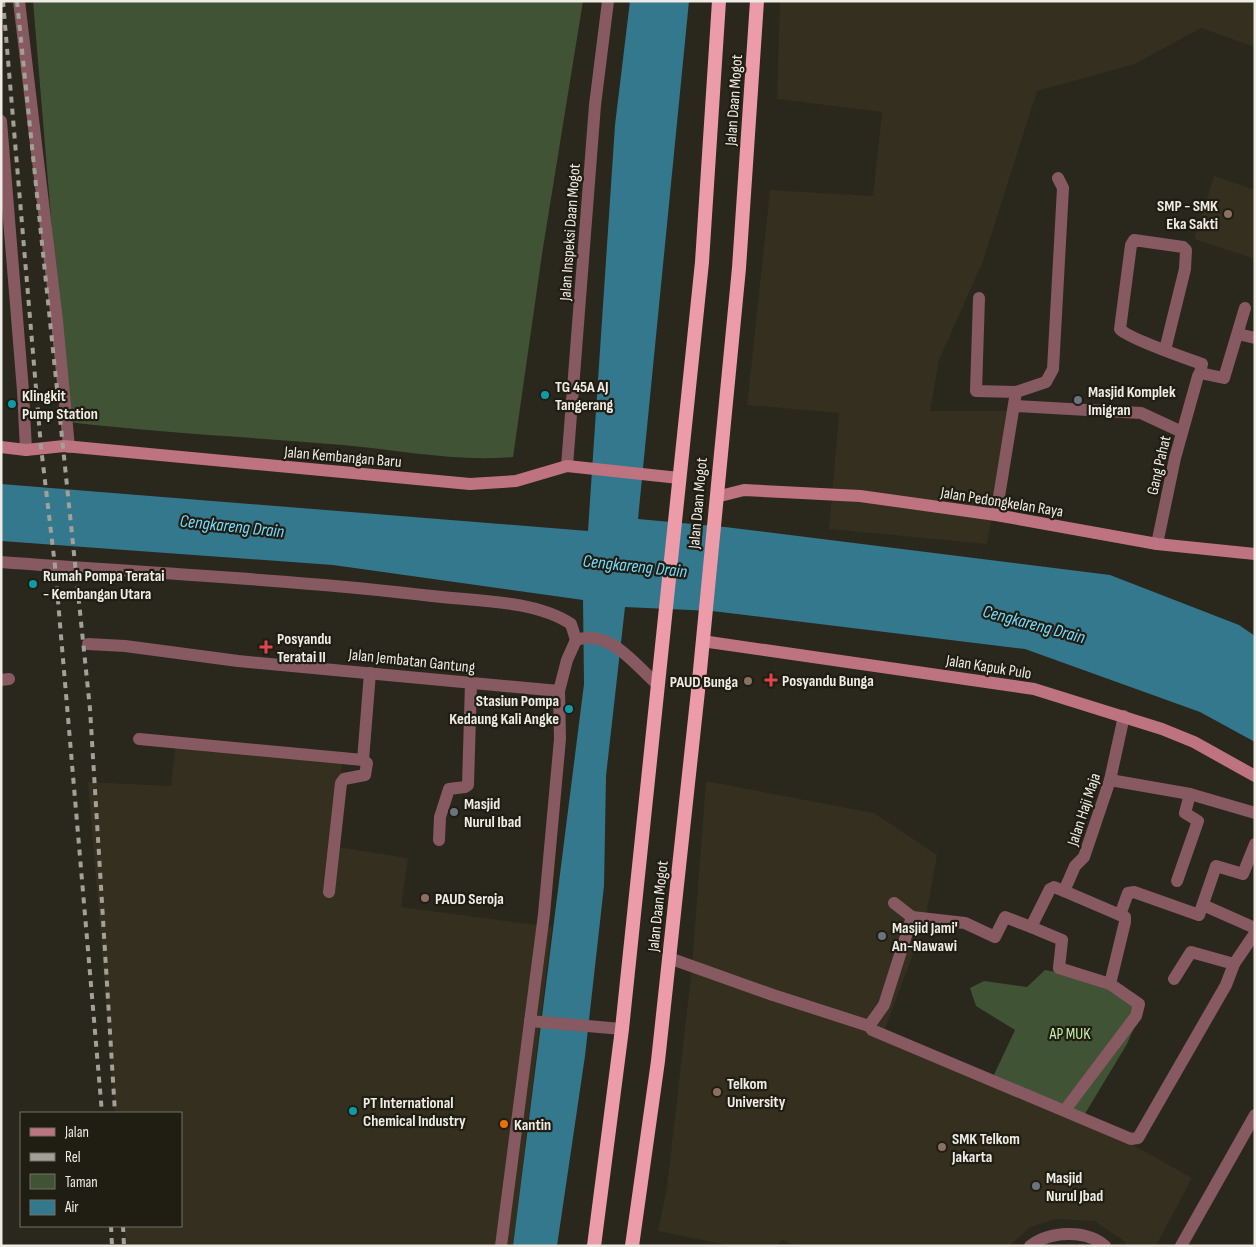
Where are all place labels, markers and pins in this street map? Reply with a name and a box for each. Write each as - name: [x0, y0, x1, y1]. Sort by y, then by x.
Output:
- place label: SMP - SMK Eka Sakti: [1157, 197, 1218, 234]
- marker: SMP - SMK Eka Sakti: [1222, 208, 1234, 220]
- place label: TG 45A AJ Tangerang: [555, 378, 614, 415]
- place label: Masjid Komplek Imigran: [1088, 383, 1176, 420]
- place label: Klingkit Pump Station: [22, 387, 98, 424]
- marker: TG 45A AJ Tangerang: [539, 389, 551, 401]
- marker: Masjid Komplek Imigran: [1072, 394, 1084, 406]
- marker: Klingkit Pump Station: [6, 398, 18, 410]
- place label: Rumah Pompa Teratai - Kembangan Utara: [43, 567, 164, 604]
- marker: Rumah Pompa Teratai - Kembangan Utara: [27, 578, 39, 590]
- place label: Posyandu Teratai II: [277, 630, 331, 667]
- marker: Posyandu Teratai II: [259, 640, 273, 654]
- place label: Posyandu Bunga: [782, 672, 874, 691]
- place label: PAUD Bunga: [670, 673, 738, 692]
- marker: Posyandu Bunga: [764, 673, 778, 687]
- marker: PAUD Bunga: [742, 675, 754, 687]
- place label: Stasiun Pompa Kedaung Kali Angke: [449, 692, 559, 729]
- marker: Stasiun Pompa Kedaung Kali Angke: [563, 703, 575, 715]
- place label: Masjid Nurul Ibad: [464, 795, 521, 832]
- marker: Masjid Nurul Ibad: [448, 806, 460, 818]
- place label: PAUD Seroja: [435, 890, 504, 909]
- marker: PAUD Seroja: [419, 892, 431, 904]
- place label: Masjid Jami' An-Nawawi: [891, 919, 958, 956]
- marker: Masjid Jami' An-Nawawi: [876, 930, 888, 942]
- place label: Telkom University: [727, 1075, 786, 1112]
- marker: Telkom University: [711, 1086, 723, 1098]
- place label: PT International Chemical Industry: [363, 1094, 466, 1131]
- marker: PT International Chemical Industry: [347, 1105, 359, 1117]
- place label: Kantin: [514, 1116, 551, 1135]
- marker: Kantin: [498, 1118, 510, 1130]
- place label: SMK Telkom Jakarta: [951, 1130, 1020, 1167]
- marker: SMK Telkom Jakarta: [936, 1141, 948, 1153]
- place label: Masjid Nurul Jbad: [1046, 1169, 1103, 1206]
- marker: Masjid Nurul Jbad: [1030, 1180, 1042, 1192]

